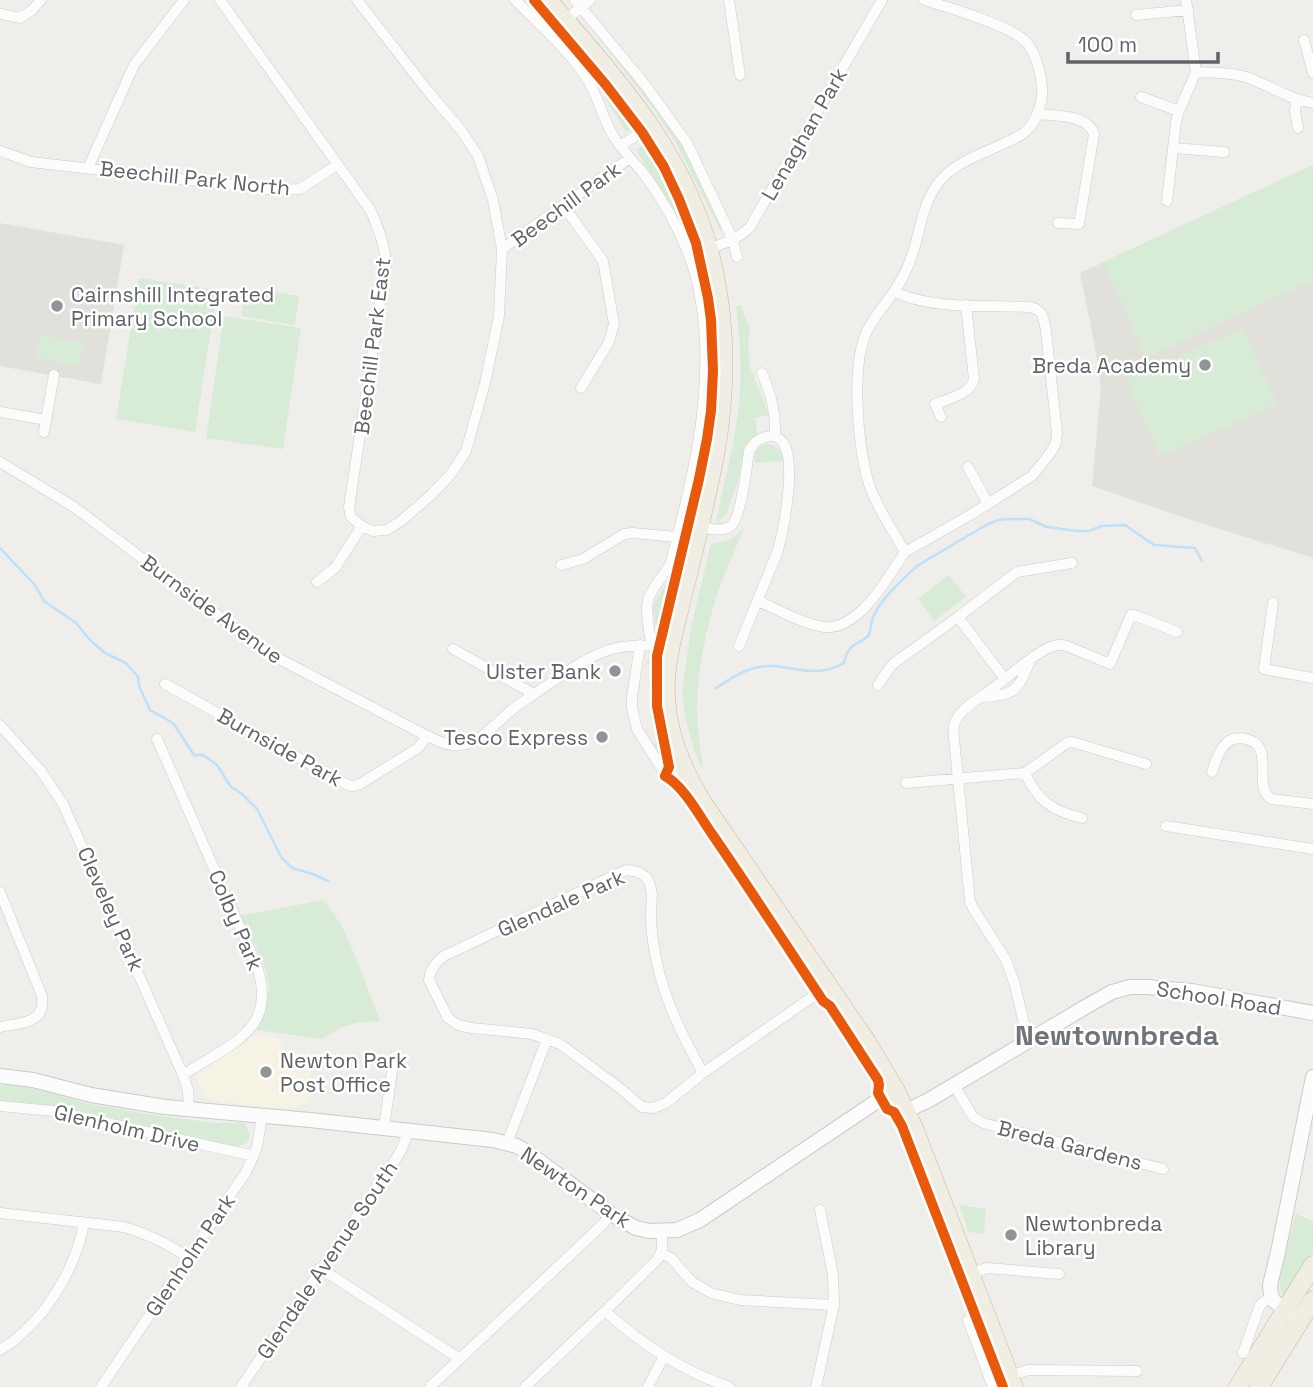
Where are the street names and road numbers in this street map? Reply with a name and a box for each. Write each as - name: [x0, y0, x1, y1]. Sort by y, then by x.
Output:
- street label: Lenaghan Park: [755, 63, 853, 205]
- street label: Beechill Park North: [98, 155, 292, 201]
- street label: Beechill Park: [506, 155, 626, 253]
- street label: Beechill Park East: [348, 256, 396, 436]
- street label: Burnside Avenue: [136, 548, 288, 670]
- street label: Burnside Park: [213, 702, 347, 792]
- street label: Cleveley Park: [72, 843, 150, 975]
- street label: Glendale Park: [493, 863, 629, 943]
- street label: Colby Park: [203, 865, 269, 975]
- street label: School Road: [1154, 975, 1284, 1021]
- street label: Glenholm Drive: [51, 1098, 203, 1158]
- street label: Breda Gardens: [995, 1114, 1145, 1176]
- street label: Newton Park: [516, 1140, 636, 1234]
- street label: Glendale Avenue South: [251, 1156, 403, 1364]
- street label: Glenholm Park: [139, 1188, 241, 1322]

